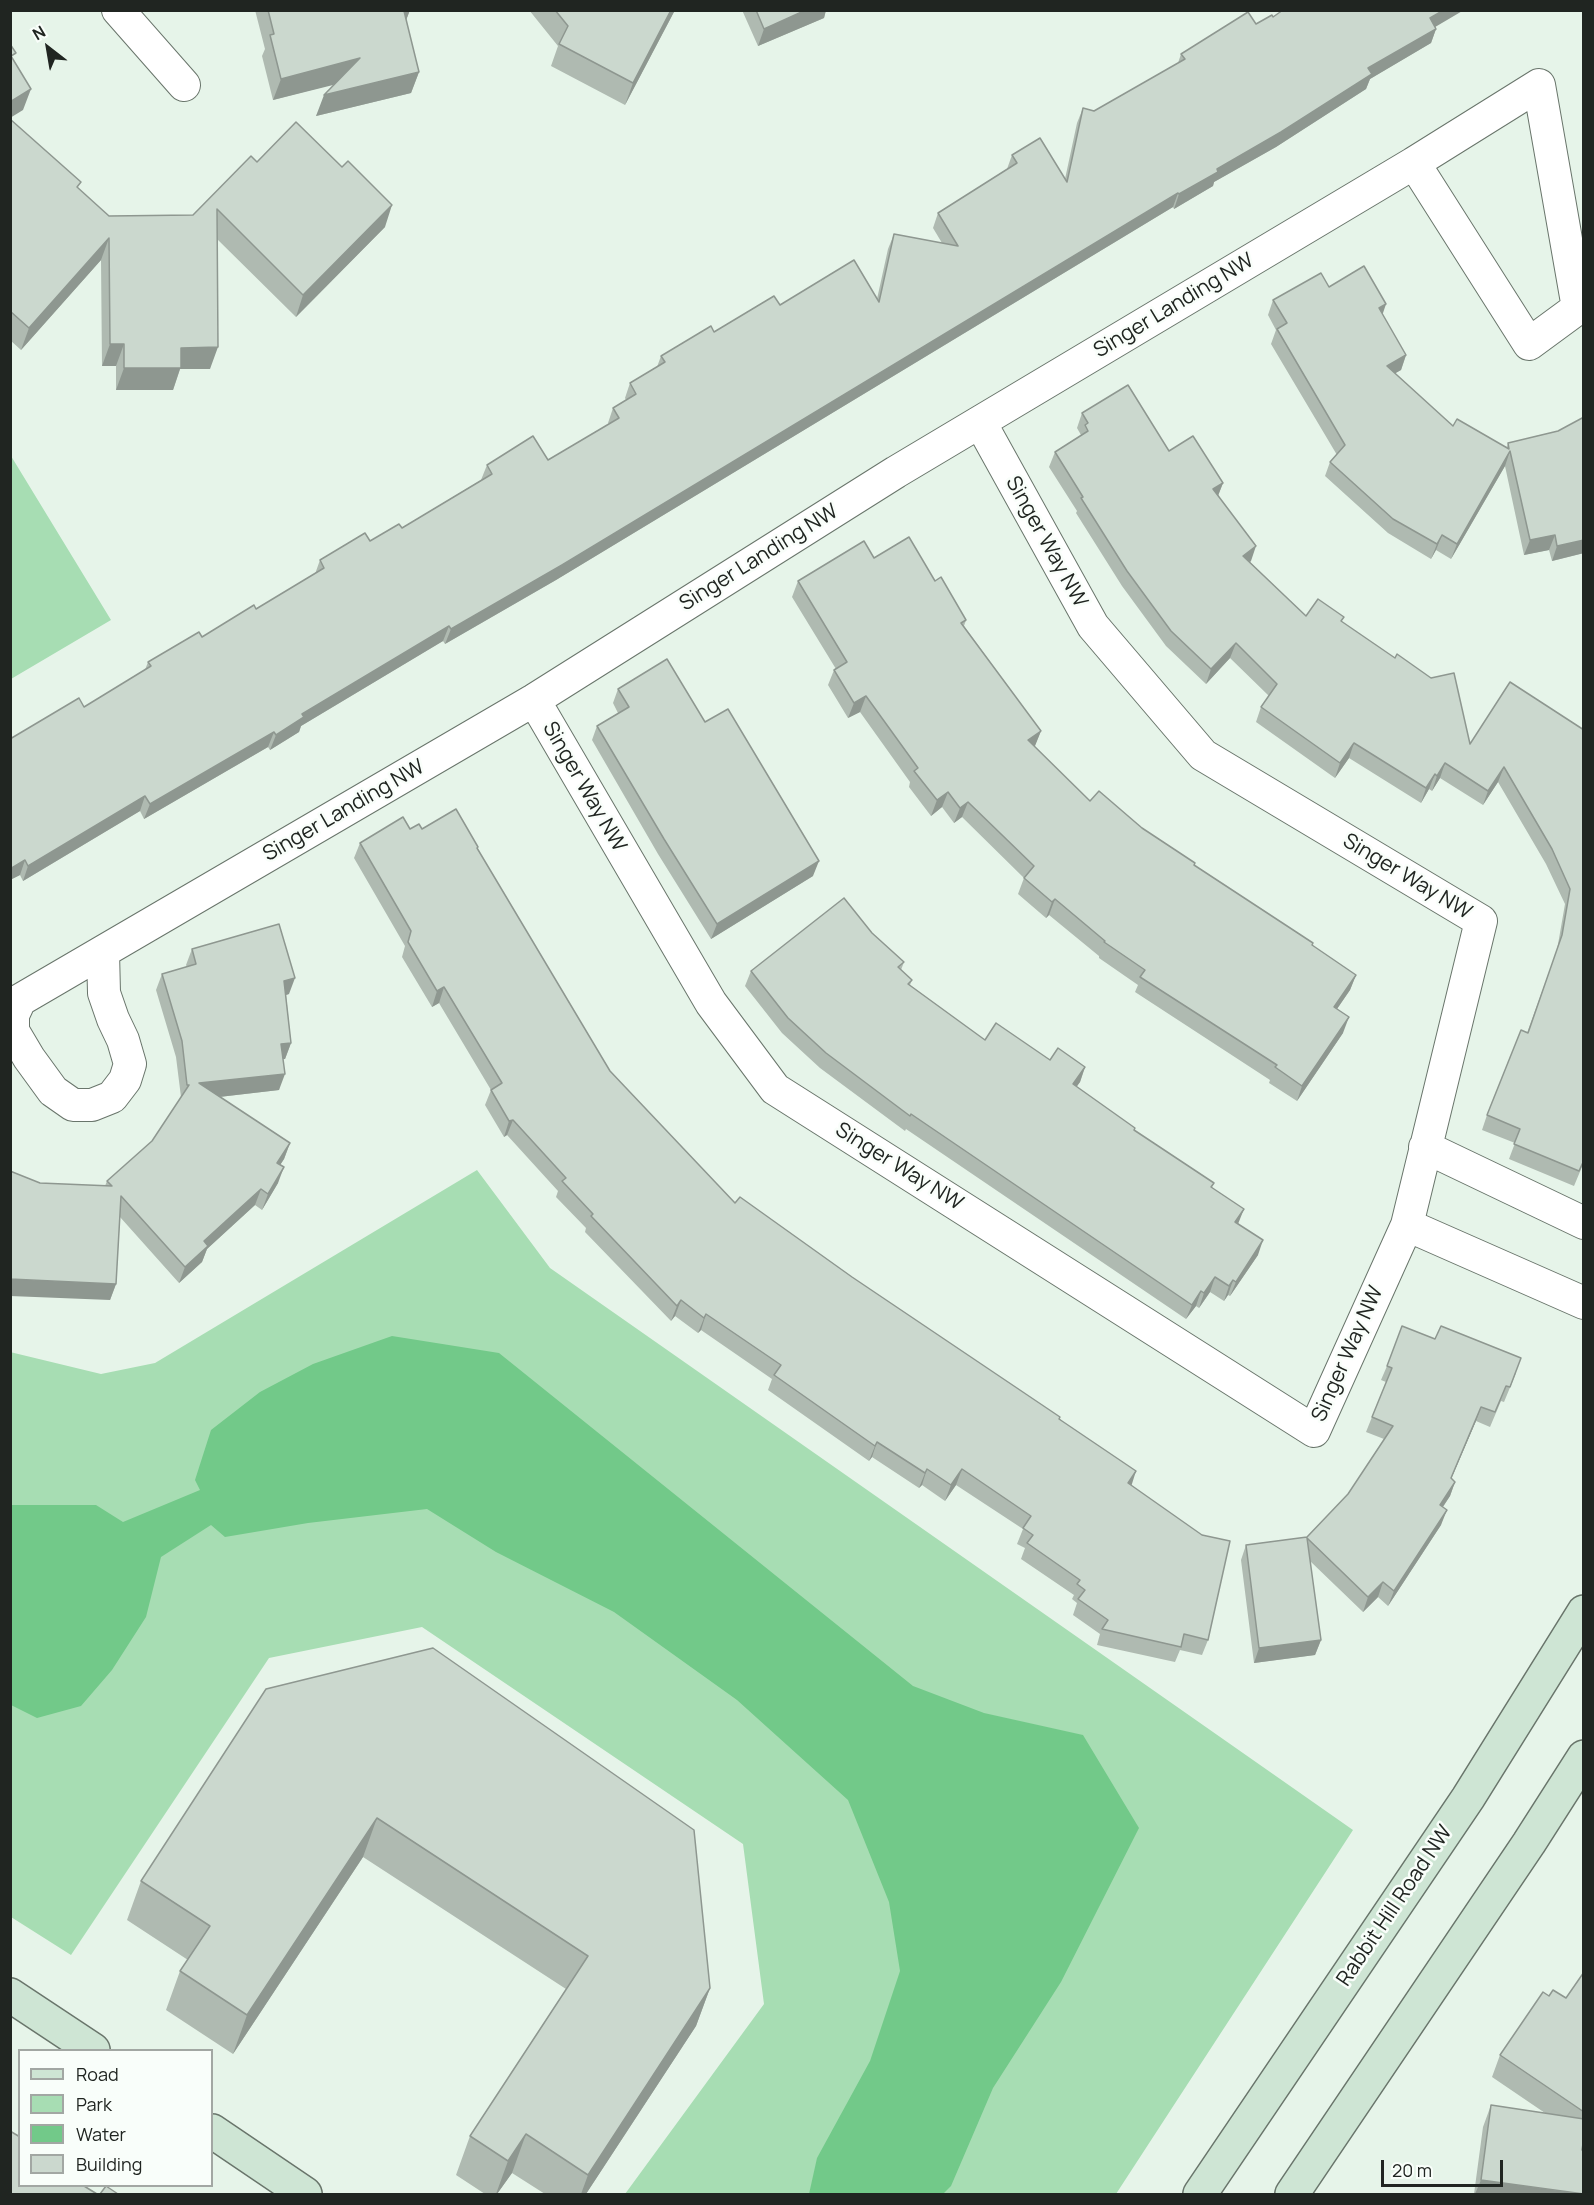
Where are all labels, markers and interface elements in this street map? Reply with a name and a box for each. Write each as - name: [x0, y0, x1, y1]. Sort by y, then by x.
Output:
- north arrow: [18, 18, 78, 78]
- text: N: [28, 20, 49, 45]
- street label: Singer Landing NW: [1089, 248, 1259, 364]
- street label: Singer Way NW: [1000, 472, 1092, 612]
- street label: Singer Landing NW: [675, 499, 843, 617]
- street label: Singer Way NW: [537, 718, 631, 856]
- street label: Singer Landing NW: [259, 755, 429, 867]
- street label: Singer Way NW: [1338, 829, 1476, 925]
- street label: Singer Way NW: [830, 1118, 968, 1216]
- street label: Singer Way NW: [1307, 1282, 1389, 1426]
- street label: Rabbit Hill Road NW: [1332, 1821, 1458, 1991]
- legend: [18, 2049, 213, 2187]
- text: Road: [76, 2062, 119, 2086]
- text: Park: [76, 2092, 112, 2116]
- text: Water: [76, 2122, 126, 2146]
- scale bar: [1384, 2148, 1506, 2186]
- text: Building: [76, 2152, 142, 2176]
- text: 20 m: [1392, 2158, 1432, 2182]

